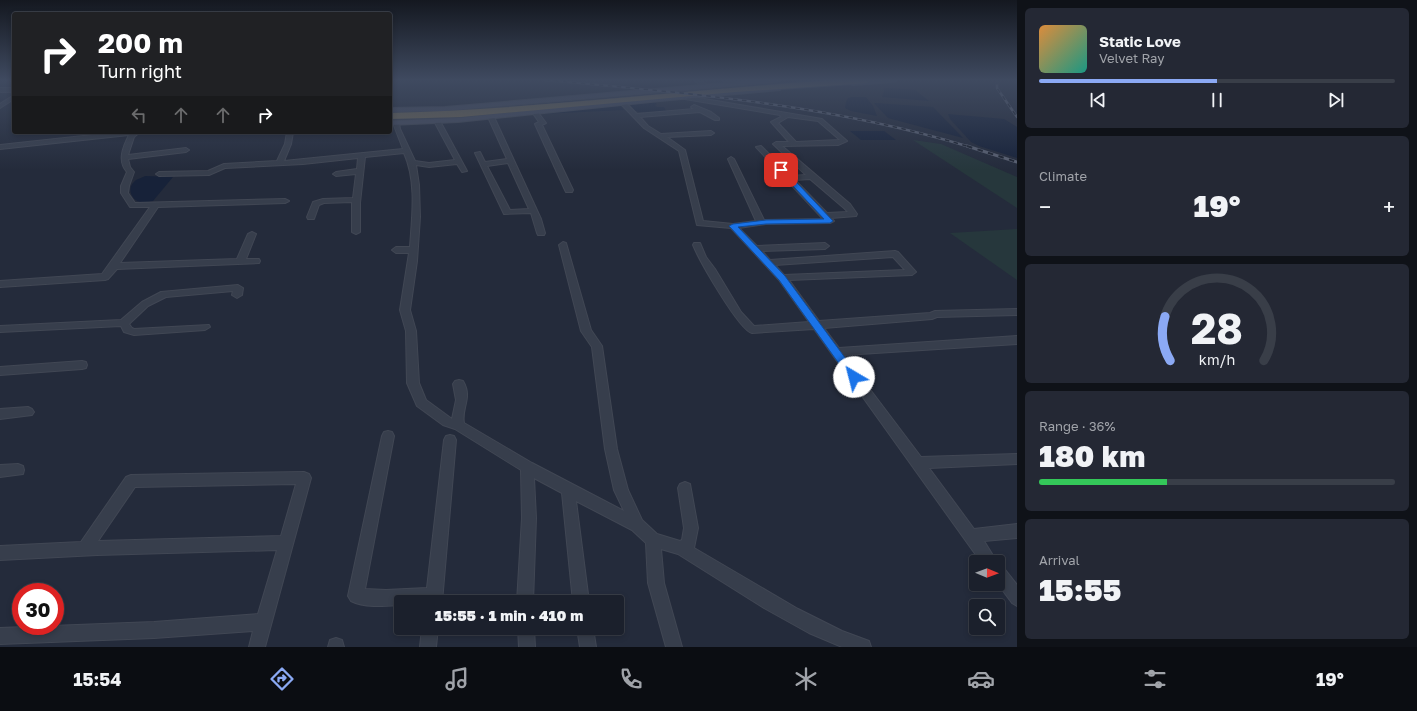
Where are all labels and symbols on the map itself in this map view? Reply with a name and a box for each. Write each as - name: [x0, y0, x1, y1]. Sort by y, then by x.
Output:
- pin: [764, 153, 798, 187]
- position arrow: [833, 356, 875, 398]
- north arrow: [969, 555, 1005, 591]
- speed limit sign: 30: [12, 583, 64, 635]

